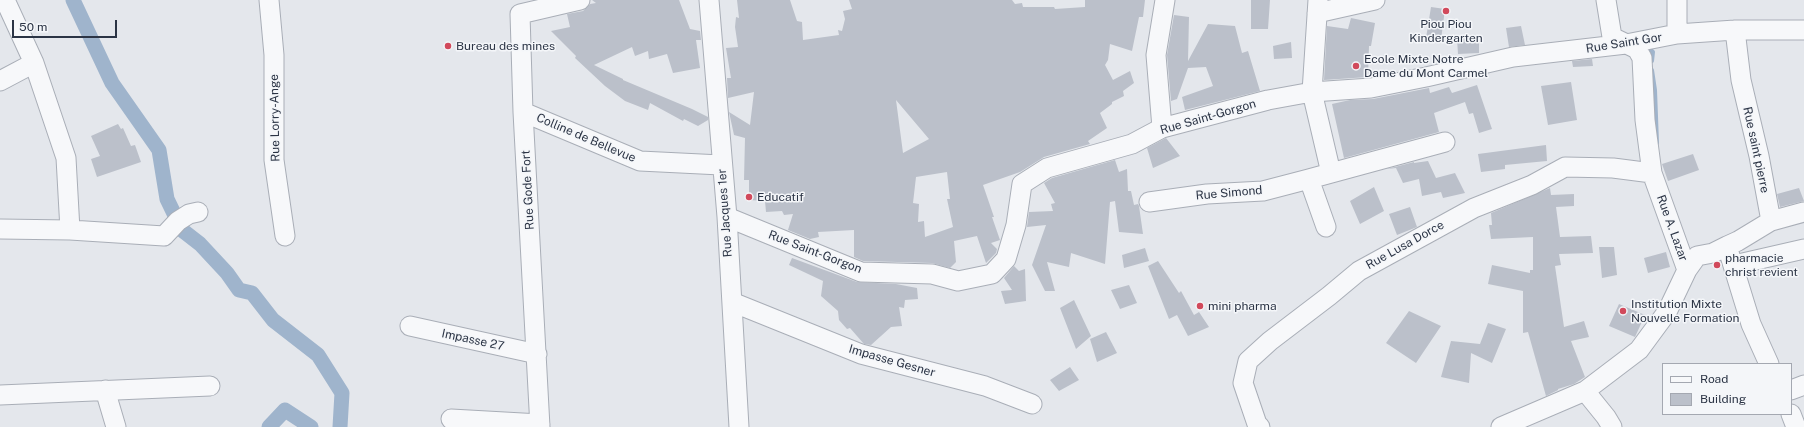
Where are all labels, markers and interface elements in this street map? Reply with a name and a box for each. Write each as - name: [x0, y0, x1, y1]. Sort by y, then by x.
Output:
- marker: Piou Piou Kindergarten: [1441, 6, 1451, 16]
- scale bar: [14, 12, 119, 38]
- place label: Piou Piou Kindergarten: [1409, 17, 1483, 45]
- text: 50 m: [19, 20, 47, 34]
- street label: Rue Saint Gor: [1585, 30, 1663, 56]
- place label: Bureau des mines: [456, 39, 555, 53]
- marker: Bureau des mines: [443, 41, 453, 51]
- place label: Ecole Mixte Notre Dame du Mont Carmel: [1364, 52, 1488, 80]
- marker: Ecole Mixte Notre Dame du Mont Carmel: [1351, 61, 1361, 71]
- street label: Rue Lorry-Ange: [267, 74, 283, 162]
- street label: Rue Saint-Gorgon: [1158, 96, 1258, 138]
- street label: Rue saint pierre: [1740, 106, 1772, 194]
- street label: Colline de Bellevue: [534, 111, 638, 165]
- street label: Rue Gode Fort: [519, 150, 537, 230]
- street label: Rue Jacques 1er: [715, 168, 735, 258]
- street label: Rue Simond: [1195, 183, 1263, 203]
- place label: Educatif: [757, 190, 804, 204]
- marker: Educatif: [744, 192, 754, 202]
- street label: Rue A. Lazar: [1653, 193, 1691, 263]
- street label: Rue Lusa Dorce: [1363, 218, 1447, 272]
- street label: Rue Saint-Gorgon: [766, 228, 864, 276]
- place label: pharmacie christ revient: [1725, 251, 1798, 279]
- marker: pharmacie christ revient: [1712, 260, 1722, 270]
- place label: Institution Mixte Nouvelle Formation: [1631, 297, 1739, 325]
- place label: mini pharma: [1208, 299, 1277, 313]
- marker: mini pharma: [1195, 301, 1205, 311]
- marker: Institution Mixte Nouvelle Formation: [1618, 306, 1628, 316]
- street label: Impasse 27: [440, 326, 506, 354]
- street label: Impasse Gesner: [847, 342, 937, 380]
- legend: [1662, 363, 1792, 415]
- text: Road: [1700, 372, 1728, 386]
- text: Building: [1700, 392, 1746, 406]

